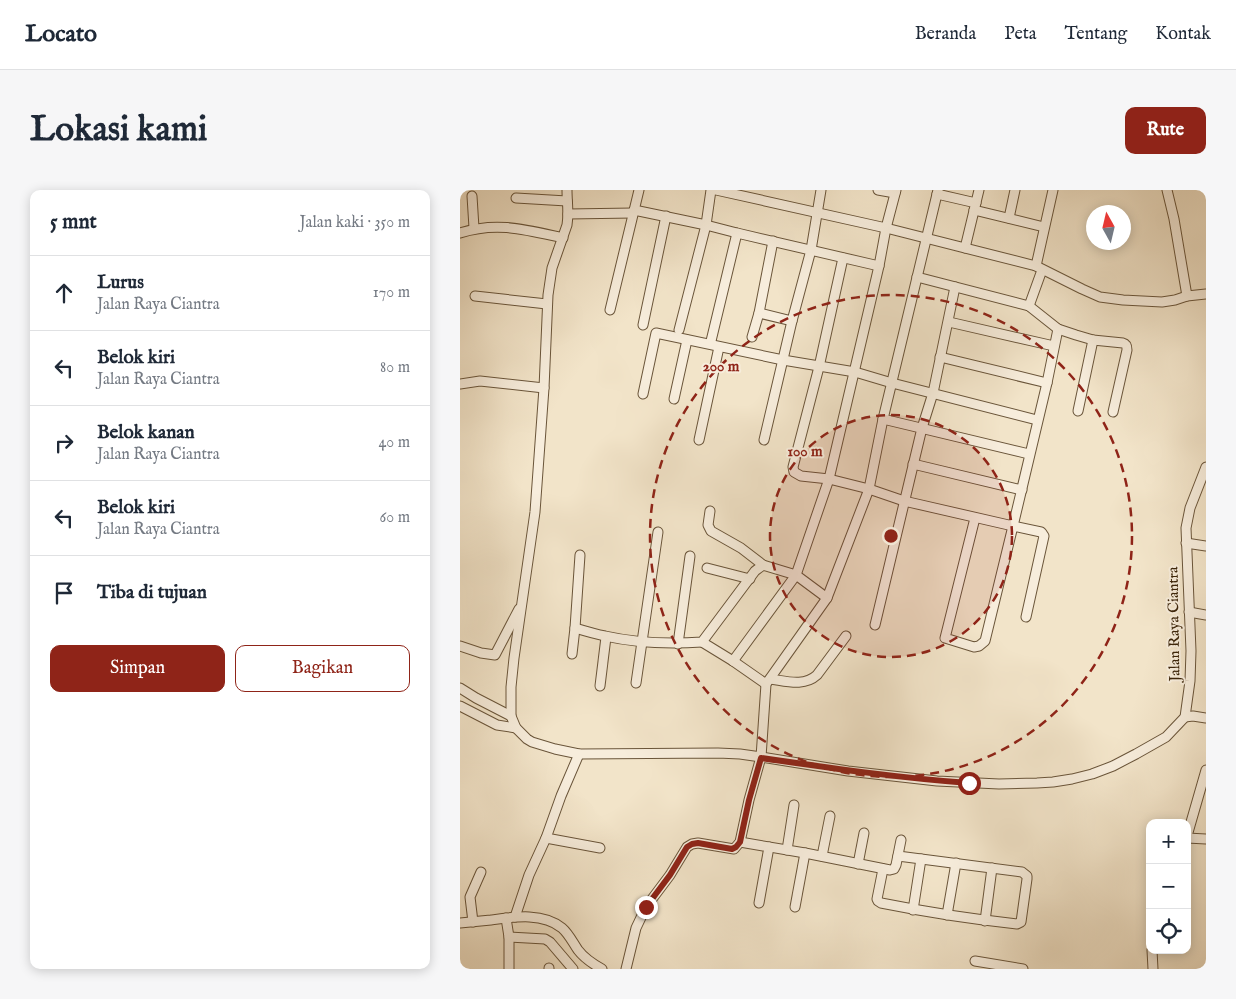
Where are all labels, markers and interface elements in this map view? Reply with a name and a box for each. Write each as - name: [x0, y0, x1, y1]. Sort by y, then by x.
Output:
- text: Locato: [25, 19, 97, 50]
- text: Beranda: [915, 23, 976, 46]
- text: Peta: [1004, 23, 1037, 46]
- text: Tentang: [1065, 23, 1127, 46]
- text: Kontak: [1155, 23, 1211, 46]
- button: Rute: [1125, 107, 1206, 154]
- text: Lokasi kami: [30, 108, 207, 153]
- north arrow: [1086, 205, 1131, 250]
- text: 5 mnt: [50, 209, 97, 236]
- text: Jalan kaki · 350 m: [299, 213, 410, 233]
- text: Lurus: [97, 271, 144, 295]
- icon: ahead: [50, 279, 78, 307]
- text: 170 m: [373, 283, 410, 303]
- text: Jalan Raya Ciantra: [97, 295, 220, 315]
- text: Belok kiri: [97, 346, 175, 370]
- icon: left: [50, 354, 78, 382]
- text: 200 m: [703, 357, 740, 376]
- text: 80 m: [380, 358, 410, 378]
- text: Jalan Raya Ciantra: [97, 370, 220, 390]
- text: Belok kanan: [97, 421, 195, 445]
- icon: right: [50, 429, 78, 457]
- text: 40 m: [378, 433, 410, 453]
- text: 100 m: [787, 442, 823, 461]
- text: Jalan Raya Ciantra: [97, 445, 220, 465]
- text: Belok kiri: [97, 496, 175, 520]
- icon: left: [50, 504, 78, 532]
- text: 60 m: [380, 508, 410, 528]
- text: Jalan Raya Ciantra: [97, 520, 220, 540]
- centre of rings: [882, 527, 900, 545]
- street label: Jalan Raya Ciantra: [1163, 566, 1185, 684]
- icon: arrive: [50, 579, 78, 607]
- text: Tiba di tujuan: [97, 581, 207, 605]
- button: Simpan: [50, 645, 225, 692]
- button: Bagikan: [235, 645, 410, 692]
- route start: [958, 772, 981, 795]
- map controls: [1146, 819, 1191, 954]
- button: +: [1146, 819, 1191, 864]
- button: −: [1146, 864, 1191, 909]
- route end: [635, 896, 658, 919]
- button: locate: [1146, 909, 1191, 954]

